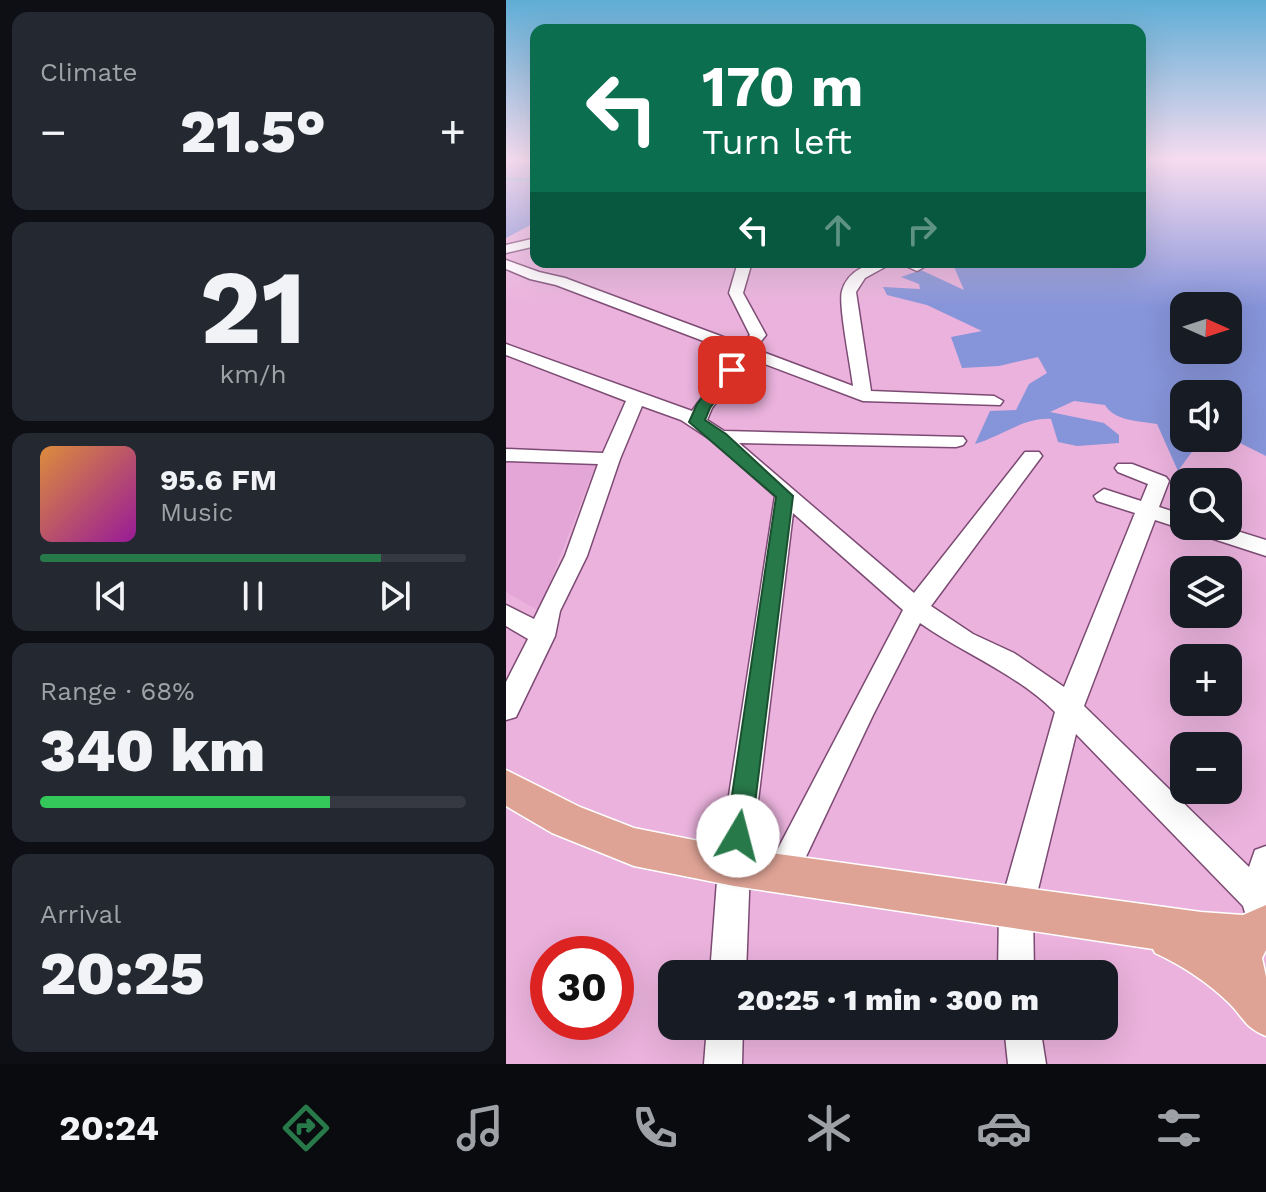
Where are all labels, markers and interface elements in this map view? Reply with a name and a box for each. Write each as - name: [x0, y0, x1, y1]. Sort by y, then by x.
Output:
- text: 170 m: [702, 54, 864, 120]
- icon: left: [570, 56, 674, 160]
- text: Climate: [40, 57, 138, 87]
- text: 21.5°: [180, 96, 326, 167]
- text: −: [40, 106, 67, 158]
- text: +: [439, 106, 466, 158]
- text: Turn left: [702, 121, 852, 163]
- icon: left: [732, 208, 776, 252]
- icon: ahead: [816, 208, 860, 252]
- icon: right: [900, 208, 944, 252]
- text: 21: [200, 246, 306, 368]
- north arrow: [1170, 292, 1242, 364]
- map controls: [1170, 292, 1242, 804]
- pin: [698, 336, 766, 404]
- icon: arrive: [710, 348, 754, 392]
- text: km/h: [220, 359, 286, 389]
- button: sound: [1170, 380, 1242, 452]
- text: 95.6 FM: [160, 462, 277, 497]
- button: search: [1170, 468, 1242, 540]
- text: Music: [160, 497, 233, 527]
- button: layers: [1170, 556, 1242, 628]
- icon: previous: [89, 574, 133, 618]
- icon: pause: [231, 574, 275, 618]
- icon: next: [373, 574, 417, 618]
- button: +: [1170, 644, 1242, 716]
- text: Range · 68%: [40, 676, 195, 706]
- text: 340 km: [40, 715, 265, 786]
- button: −: [1170, 732, 1242, 804]
- position arrow: [696, 794, 780, 878]
- text: Arrival: [40, 899, 121, 929]
- speed limit sign: 30: [530, 936, 634, 1040]
- text: 20:25: [40, 938, 204, 1009]
- text: 20:25 · 1 min · 300 m: [737, 982, 1039, 1017]
- icon: directions: [278, 1100, 334, 1156]
- icon: music: [452, 1100, 508, 1156]
- icon: phone: [627, 1100, 683, 1156]
- icon: climate: [801, 1100, 857, 1156]
- icon: car: [976, 1100, 1032, 1156]
- icon: filters: [1151, 1100, 1207, 1156]
- text: 20:24: [59, 1107, 159, 1149]

